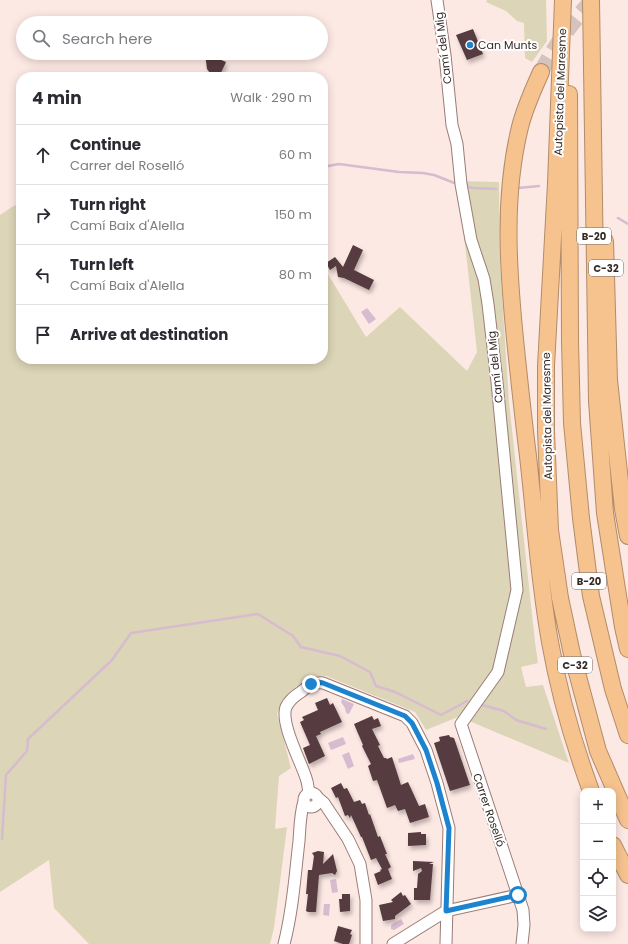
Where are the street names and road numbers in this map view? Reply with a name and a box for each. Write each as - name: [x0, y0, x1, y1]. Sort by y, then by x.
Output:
- street label: Camí del Mig: [431, 11, 455, 85]
- street label: Autopista del Maresme: [550, 28, 570, 156]
- road number: B-20: [577, 228, 611, 244]
- road number: C-32: [589, 260, 623, 276]
- street label: Camí del Mig: [483, 330, 507, 404]
- street label: Autopista del Maresme: [538, 352, 556, 480]
- road number: B-20: [572, 573, 606, 589]
- road number: C-32: [558, 657, 592, 673]
- street label: Carrer Roselló: [469, 771, 509, 849]

